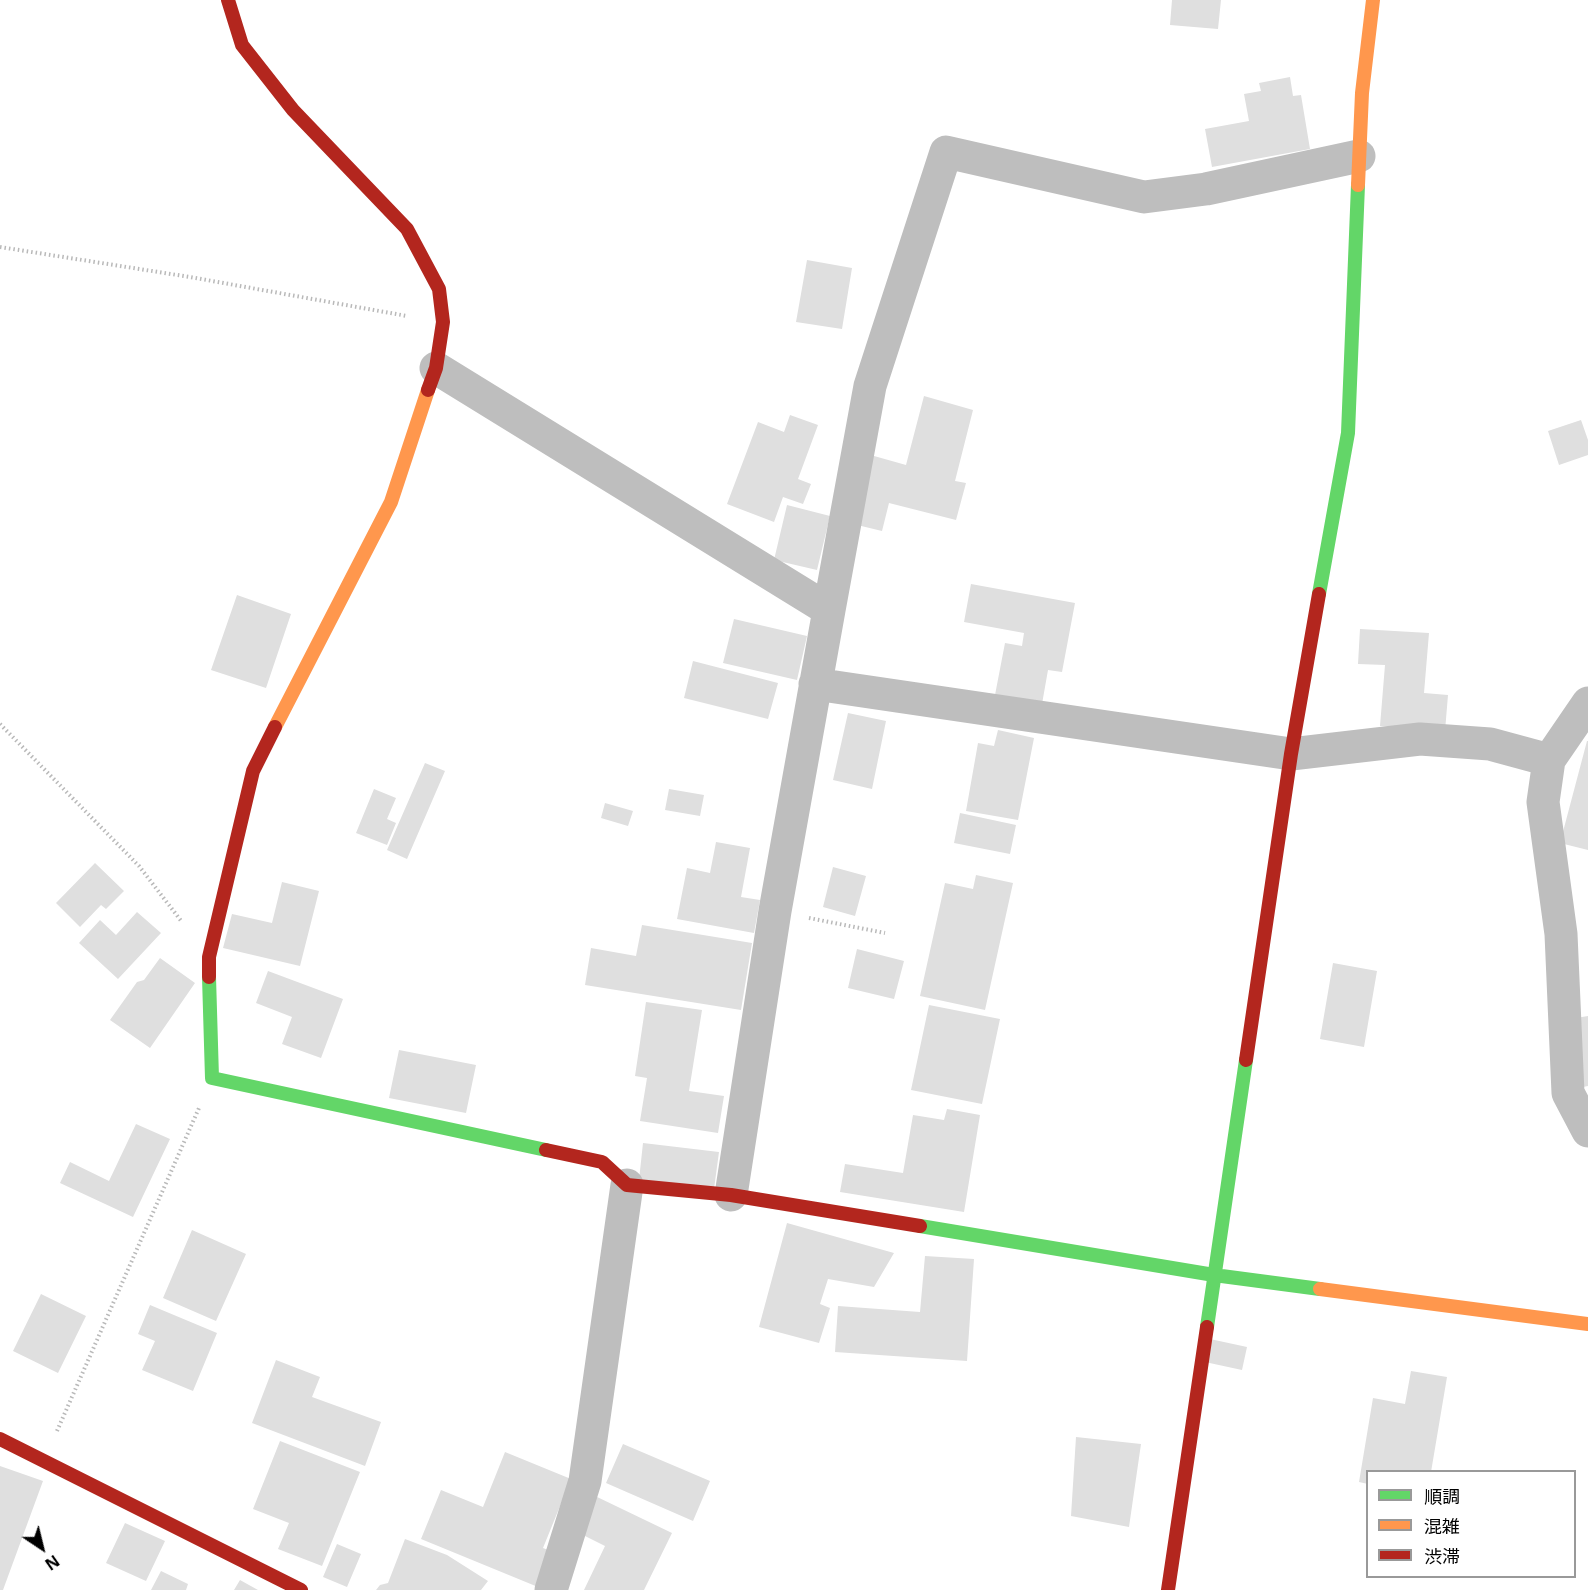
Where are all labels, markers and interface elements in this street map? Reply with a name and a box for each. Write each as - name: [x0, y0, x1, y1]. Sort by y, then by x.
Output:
- legend: [1366, 1470, 1576, 1578]
- text: 順調: [1424, 1484, 1460, 1508]
- text: 混雑: [1424, 1514, 1460, 1538]
- north arrow: [12, 1518, 72, 1578]
- text: 渋滞: [1424, 1544, 1460, 1568]
- text: N: [41, 1550, 64, 1575]

